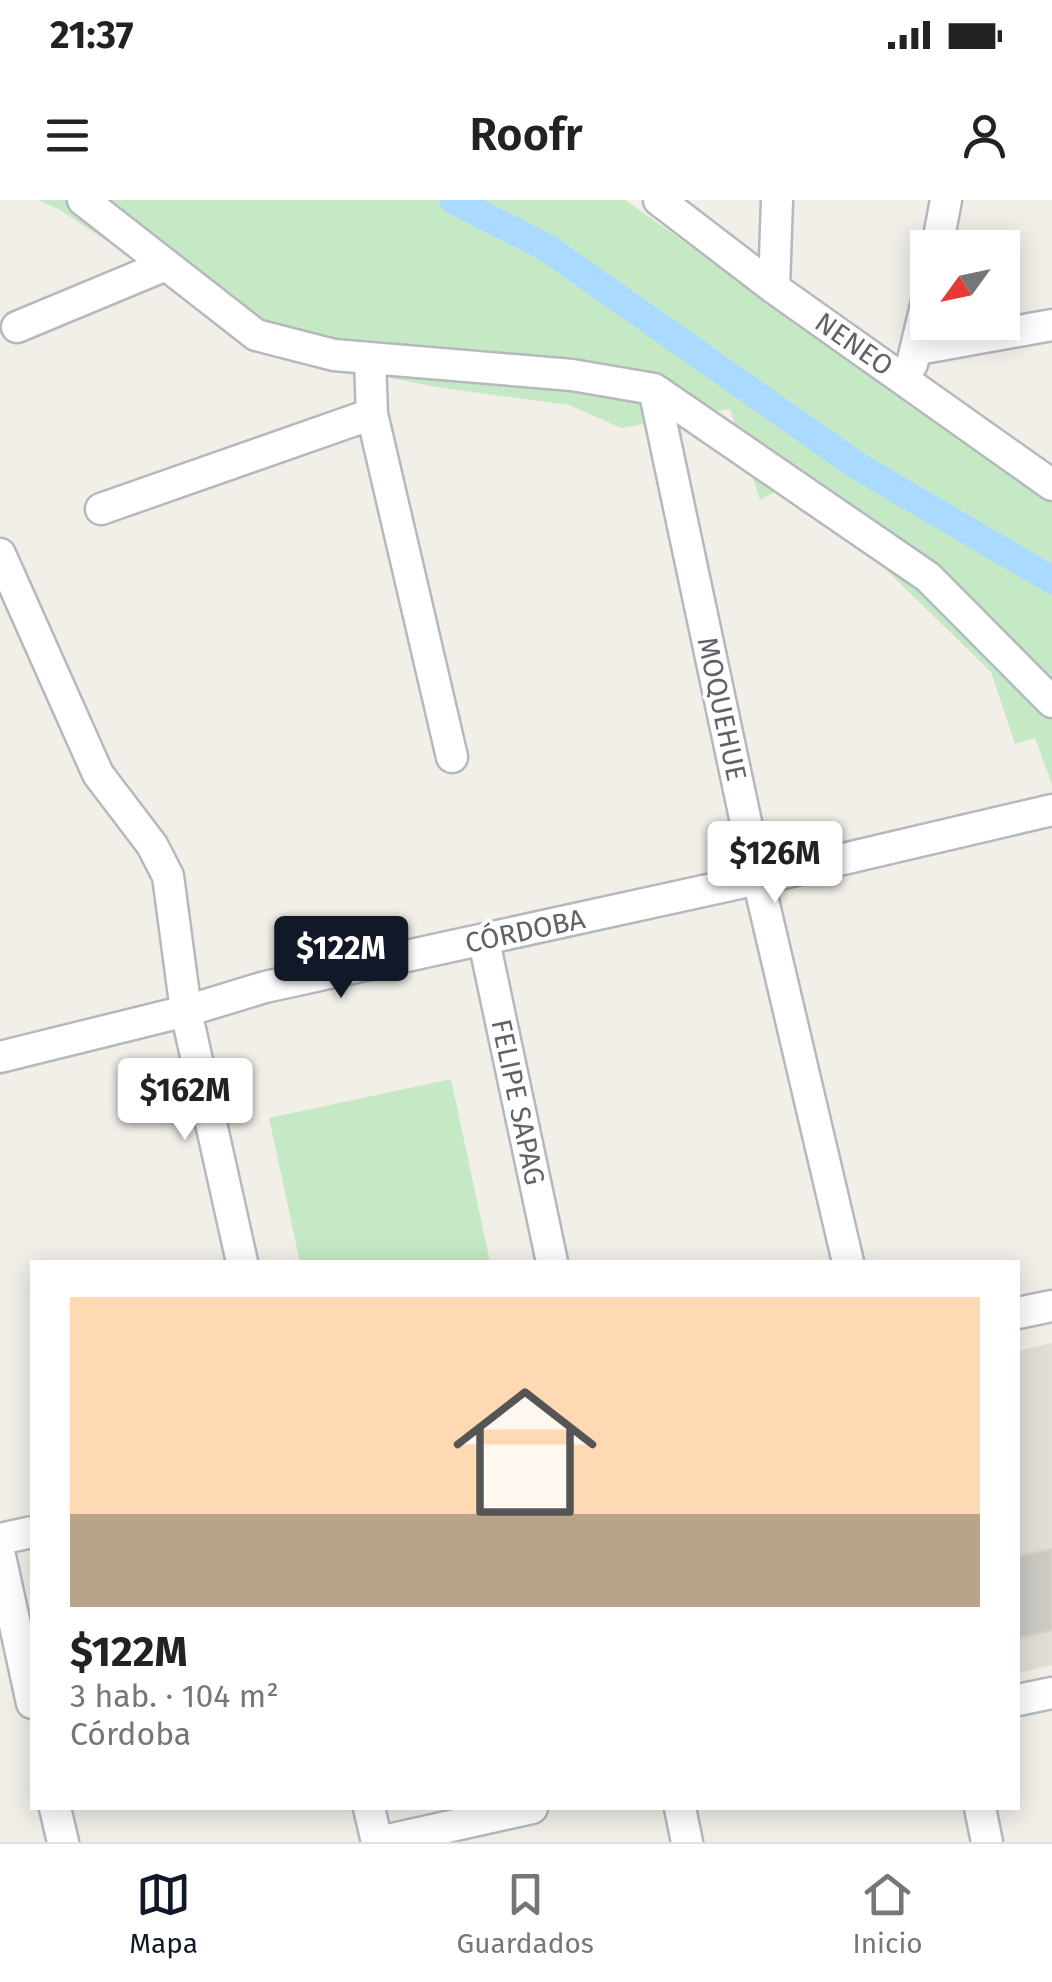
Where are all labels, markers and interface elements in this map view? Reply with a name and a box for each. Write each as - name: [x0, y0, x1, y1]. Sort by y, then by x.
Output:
- text: 21:37: [50, 12, 134, 58]
- icon: menu: [40, 108, 95, 163]
- text: Roofr: [469, 108, 583, 162]
- icon: person: [957, 108, 1012, 163]
- north arrow: [910, 230, 1020, 340]
- map controls: [910, 230, 1020, 340]
- street label: NENEO: [809, 305, 899, 383]
- street label: MOQUEHUE: [691, 634, 753, 784]
- pin: $126M: [705, 821, 845, 906]
- text: $126M: [729, 834, 821, 872]
- street label: CÓRDOBA: [462, 902, 588, 960]
- pin: $122M: [271, 916, 411, 1001]
- text: $122M: [296, 929, 386, 967]
- street label: FELIPE SAPAG: [484, 1016, 552, 1188]
- pin: $162M: [115, 1058, 255, 1143]
- text: $162M: [140, 1071, 230, 1109]
- icon: home: [435, 1362, 615, 1542]
- text: $122M: [70, 1627, 187, 1677]
- text: 3 hab. · 104 m²: [70, 1677, 279, 1715]
- text: Córdoba: [70, 1715, 191, 1753]
- tab: Mapa: [129, 1867, 198, 1960]
- tab: Guardados: [457, 1867, 594, 1960]
- tab: Inicio: [852, 1867, 923, 1960]

